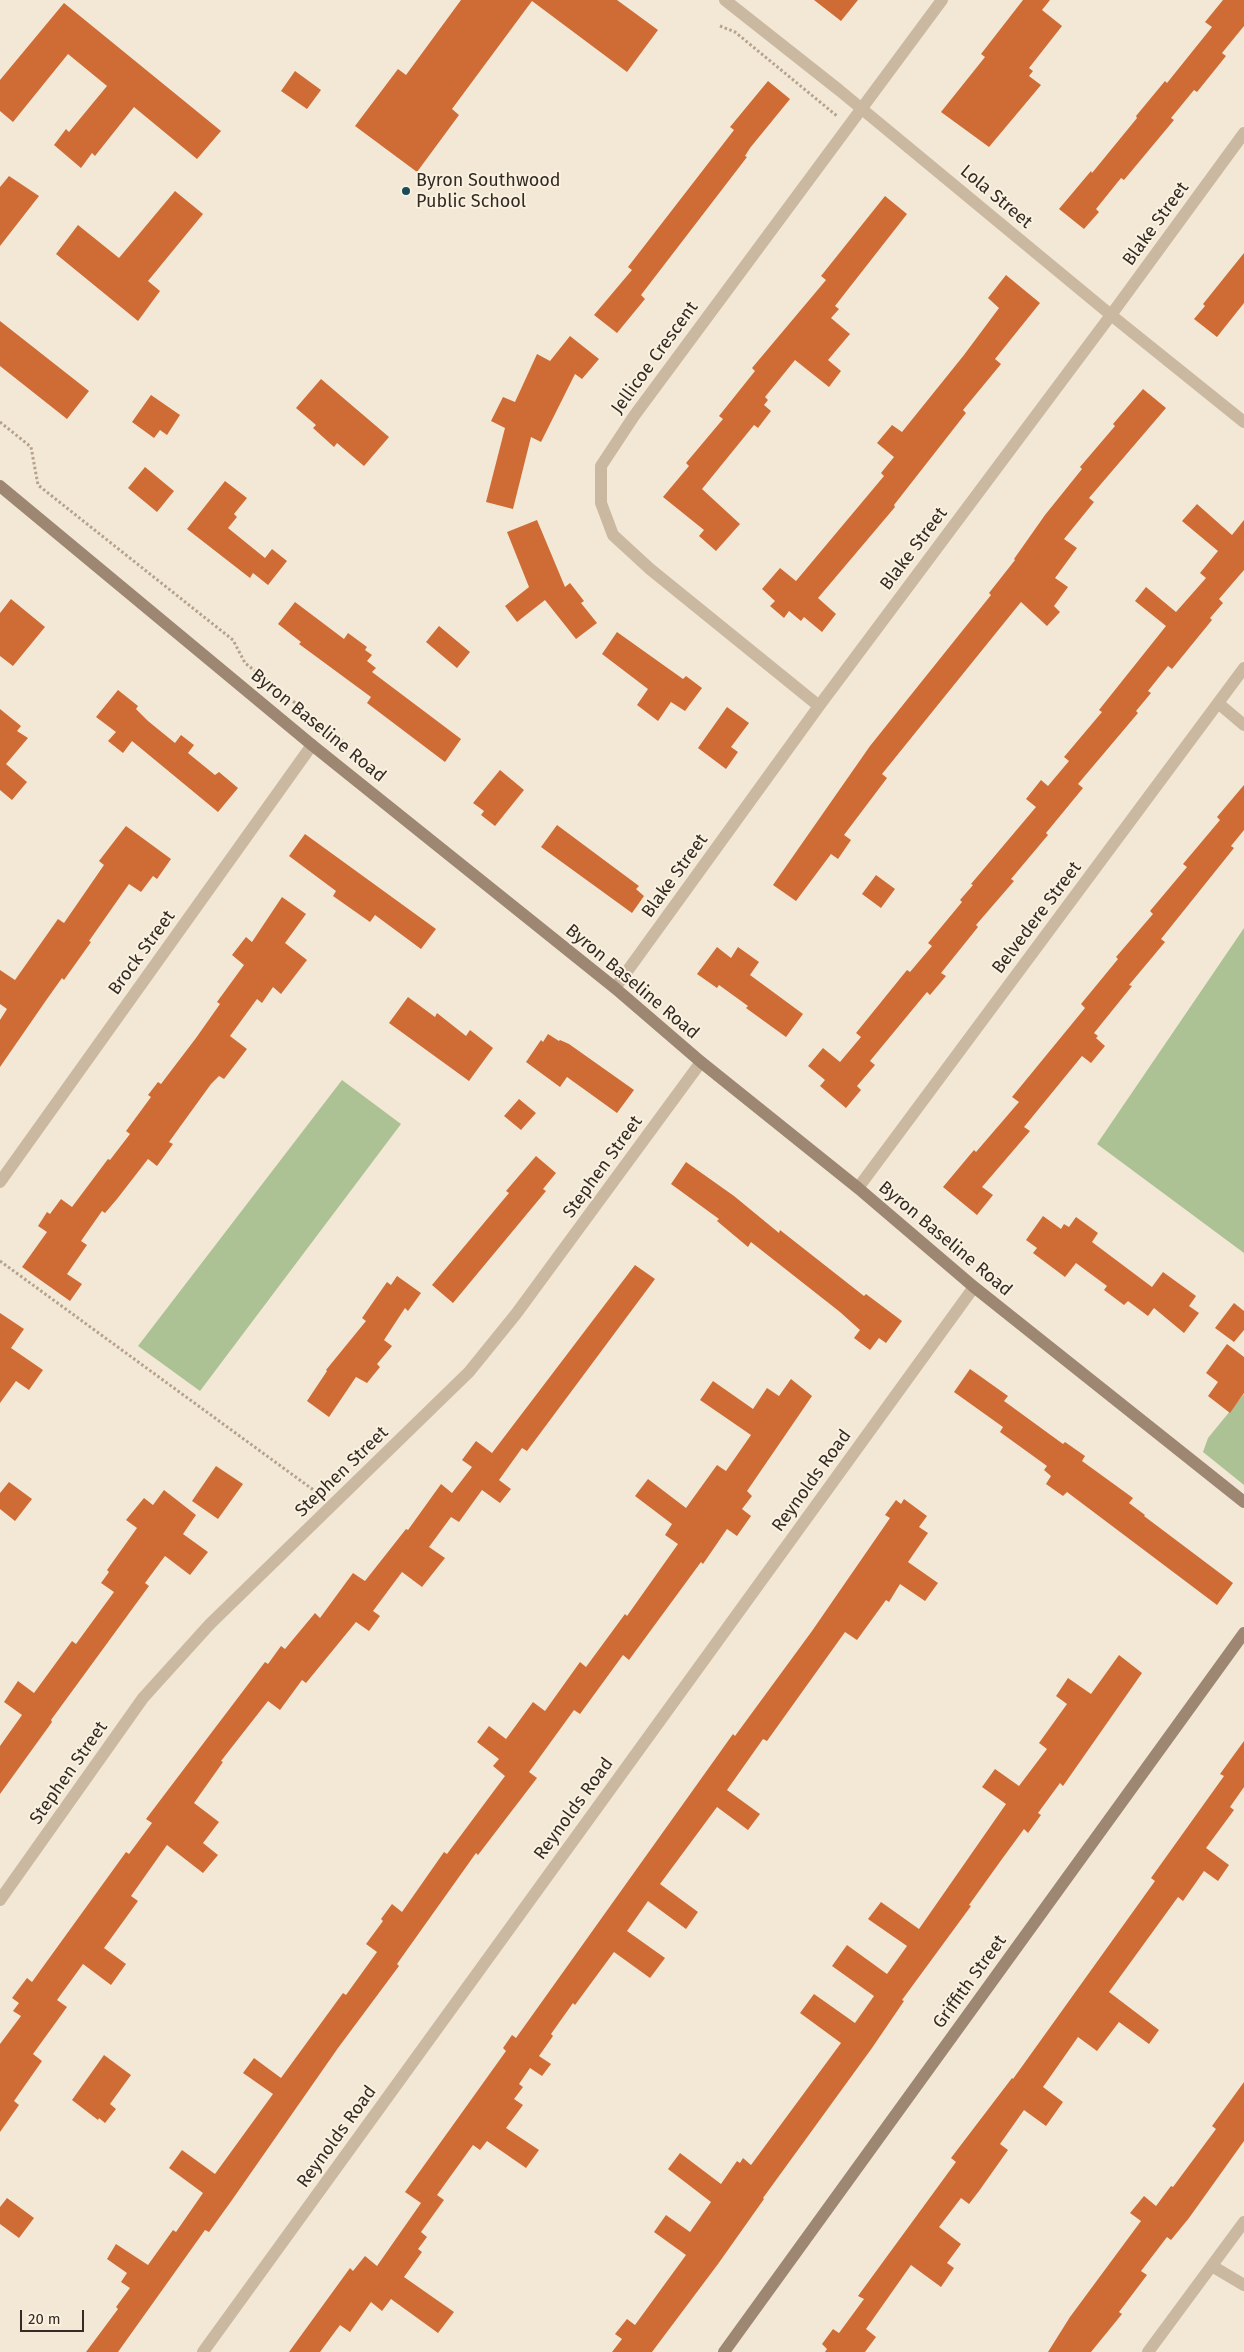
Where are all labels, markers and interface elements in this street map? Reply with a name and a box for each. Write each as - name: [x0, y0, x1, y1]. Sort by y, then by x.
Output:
- street label: Lola Street: [956, 161, 1036, 233]
- place label: Byron Southwood Public School: [416, 170, 561, 212]
- street label: Blake Street: [1118, 178, 1194, 270]
- marker: Byron Southwood Public School: [400, 185, 412, 197]
- street label: Jellicoe Crescent: [607, 298, 703, 418]
- street label: Blake Street: [876, 503, 952, 595]
- street label: Byron Baseline Road: [246, 665, 390, 787]
- street label: Blake Street: [637, 830, 713, 922]
- street label: Belvedere Street: [988, 858, 1086, 978]
- street label: Brock Street: [104, 906, 180, 1000]
- street label: Byron Baseline Road: [561, 920, 703, 1044]
- street label: Stephen Street: [559, 1112, 647, 1222]
- street label: Byron Baseline Road: [874, 1177, 1016, 1301]
- street label: Stephen Street: [291, 1422, 393, 1522]
- street label: Reynolds Road: [768, 1426, 856, 1536]
- street label: Stephen Street: [25, 1717, 113, 1829]
- street label: Reynolds Road: [530, 1754, 618, 1864]
- street label: Griffith Street: [929, 1931, 1011, 2033]
- street label: Reynolds Road: [293, 2082, 381, 2192]
- scale bar: [22, 2300, 86, 2332]
- text: 20 m: [28, 2310, 61, 2328]

